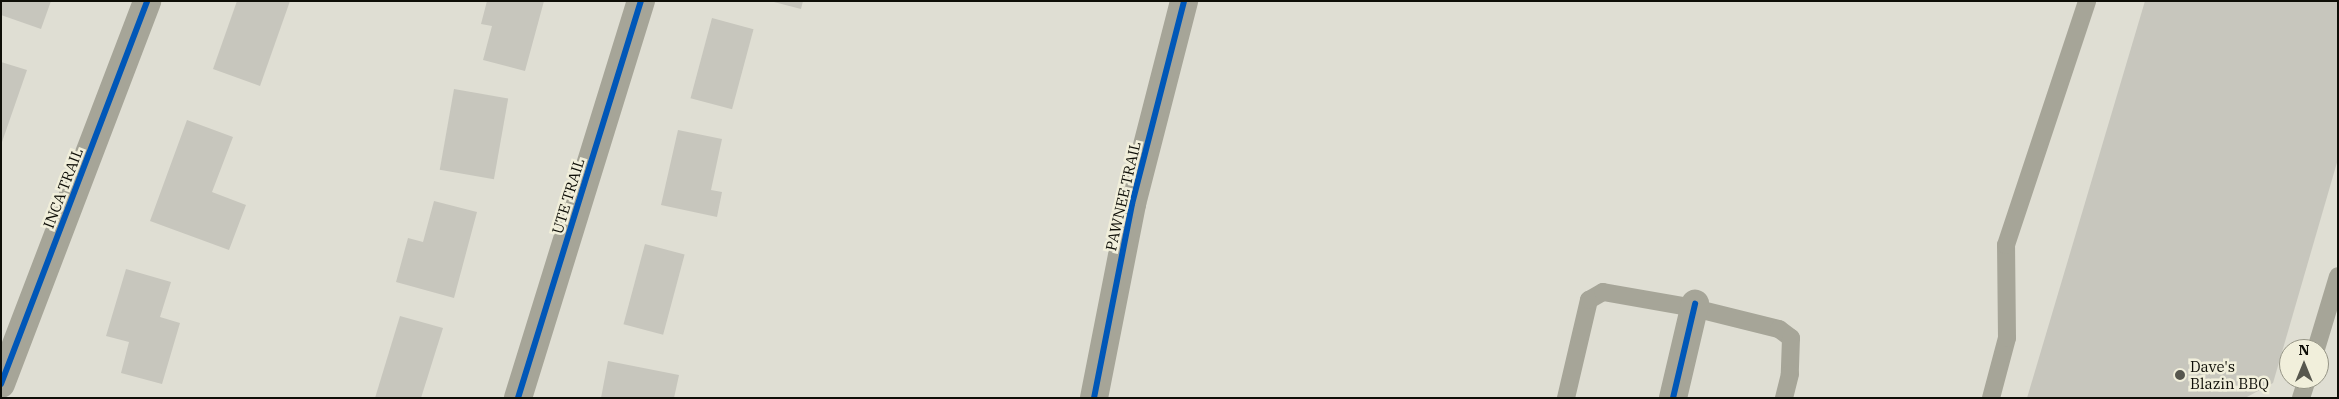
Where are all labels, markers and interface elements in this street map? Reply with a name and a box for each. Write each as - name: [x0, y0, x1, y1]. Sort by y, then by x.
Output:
- street label: PAWNEE TRAIL: [1102, 140, 1144, 252]
- street label: INCA TRAIL: [39, 145, 87, 231]
- street label: UTE TRAIL: [548, 156, 588, 236]
- north arrow: [2279, 339, 2329, 389]
- text: N: [2298, 341, 2310, 359]
- place label: Dave's Blazin BBQ: [2190, 357, 2269, 392]
- marker: Dave's Blazin BBQ: [2174, 369, 2186, 381]

